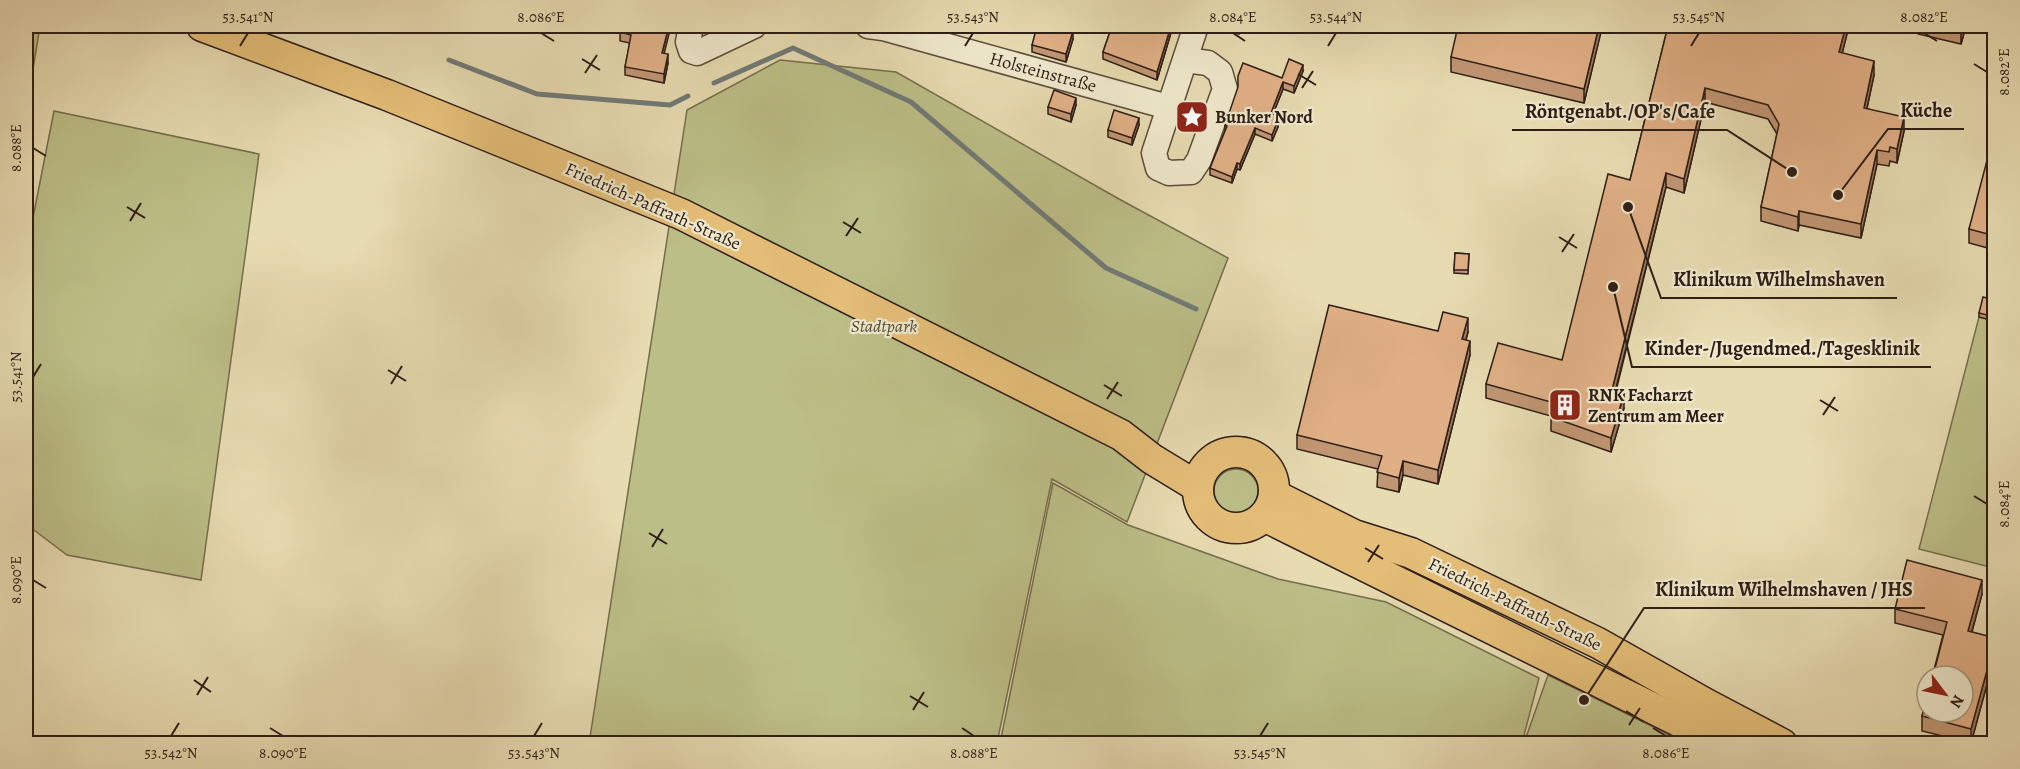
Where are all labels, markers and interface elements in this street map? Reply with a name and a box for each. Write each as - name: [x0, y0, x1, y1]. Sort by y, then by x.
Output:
- text: 53.541°N: [223, 7, 274, 27]
- text: 8.086°E: [517, 7, 565, 27]
- text: 53.543°N: [947, 7, 999, 27]
- text: 8.084°E: [1209, 7, 1257, 27]
- text: 53.544°N: [1310, 7, 1363, 27]
- text: 53.545°N: [1673, 7, 1725, 27]
- text: 8.082°E: [1900, 7, 1948, 27]
- street label: Holsteinstraße: [987, 46, 1099, 98]
- text: 8.082°E: [1994, 48, 2014, 96]
- callout: Küche: [1888, 91, 1964, 129]
- callout: Röntgenabt./OP's/Cafe: [1512, 92, 1727, 130]
- text: Küche: [1900, 97, 1952, 124]
- text: Röntgenabt./OP's/Cafe: [1525, 98, 1715, 125]
- place icon: Bunker Nord: [1174, 99, 1210, 135]
- place label: Bunker Nord: [1215, 105, 1313, 129]
- text: 8.088°E: [6, 124, 26, 172]
- street label: Friedrich-Paffrath-Straße: [561, 156, 745, 256]
- callout: Klinikum Wilhelmshaven: [1661, 260, 1897, 298]
- text: Klinikum Wilhelmshaven: [1673, 266, 1885, 293]
- park label: Stadtpark: [851, 314, 917, 338]
- callout: Kinder-/Jugendmed./Tagesklinik: [1632, 329, 1931, 367]
- text: Kinder-/Jugendmed./Tagesklinik: [1644, 335, 1920, 362]
- text: 53.541°N: [6, 351, 26, 402]
- place label: RNK Facharzt Zentrum am Meer: [1588, 383, 1724, 428]
- building icon: RNK Facharzt Zentrum am Meer: [1547, 387, 1583, 423]
- text: 8.084°E: [1994, 480, 2014, 528]
- street label: Friedrich-Paffrath-Straße: [1424, 552, 1606, 656]
- text: 8.090°E: [6, 556, 26, 604]
- callout: Klinikum Wilhelmshaven / JHS: [1644, 570, 1925, 608]
- text: Klinikum Wilhelmshaven / JHS: [1655, 576, 1913, 603]
- north arrow: [1915, 664, 1975, 724]
- text: N: [1944, 691, 1969, 712]
- text: 53.542°N: [145, 743, 198, 763]
- text: 8.090°E: [259, 743, 307, 763]
- text: 53.543°N: [508, 743, 560, 763]
- text: 8.088°E: [950, 743, 998, 763]
- text: 53.545°N: [1234, 743, 1286, 763]
- text: 8.086°E: [1642, 743, 1690, 763]

